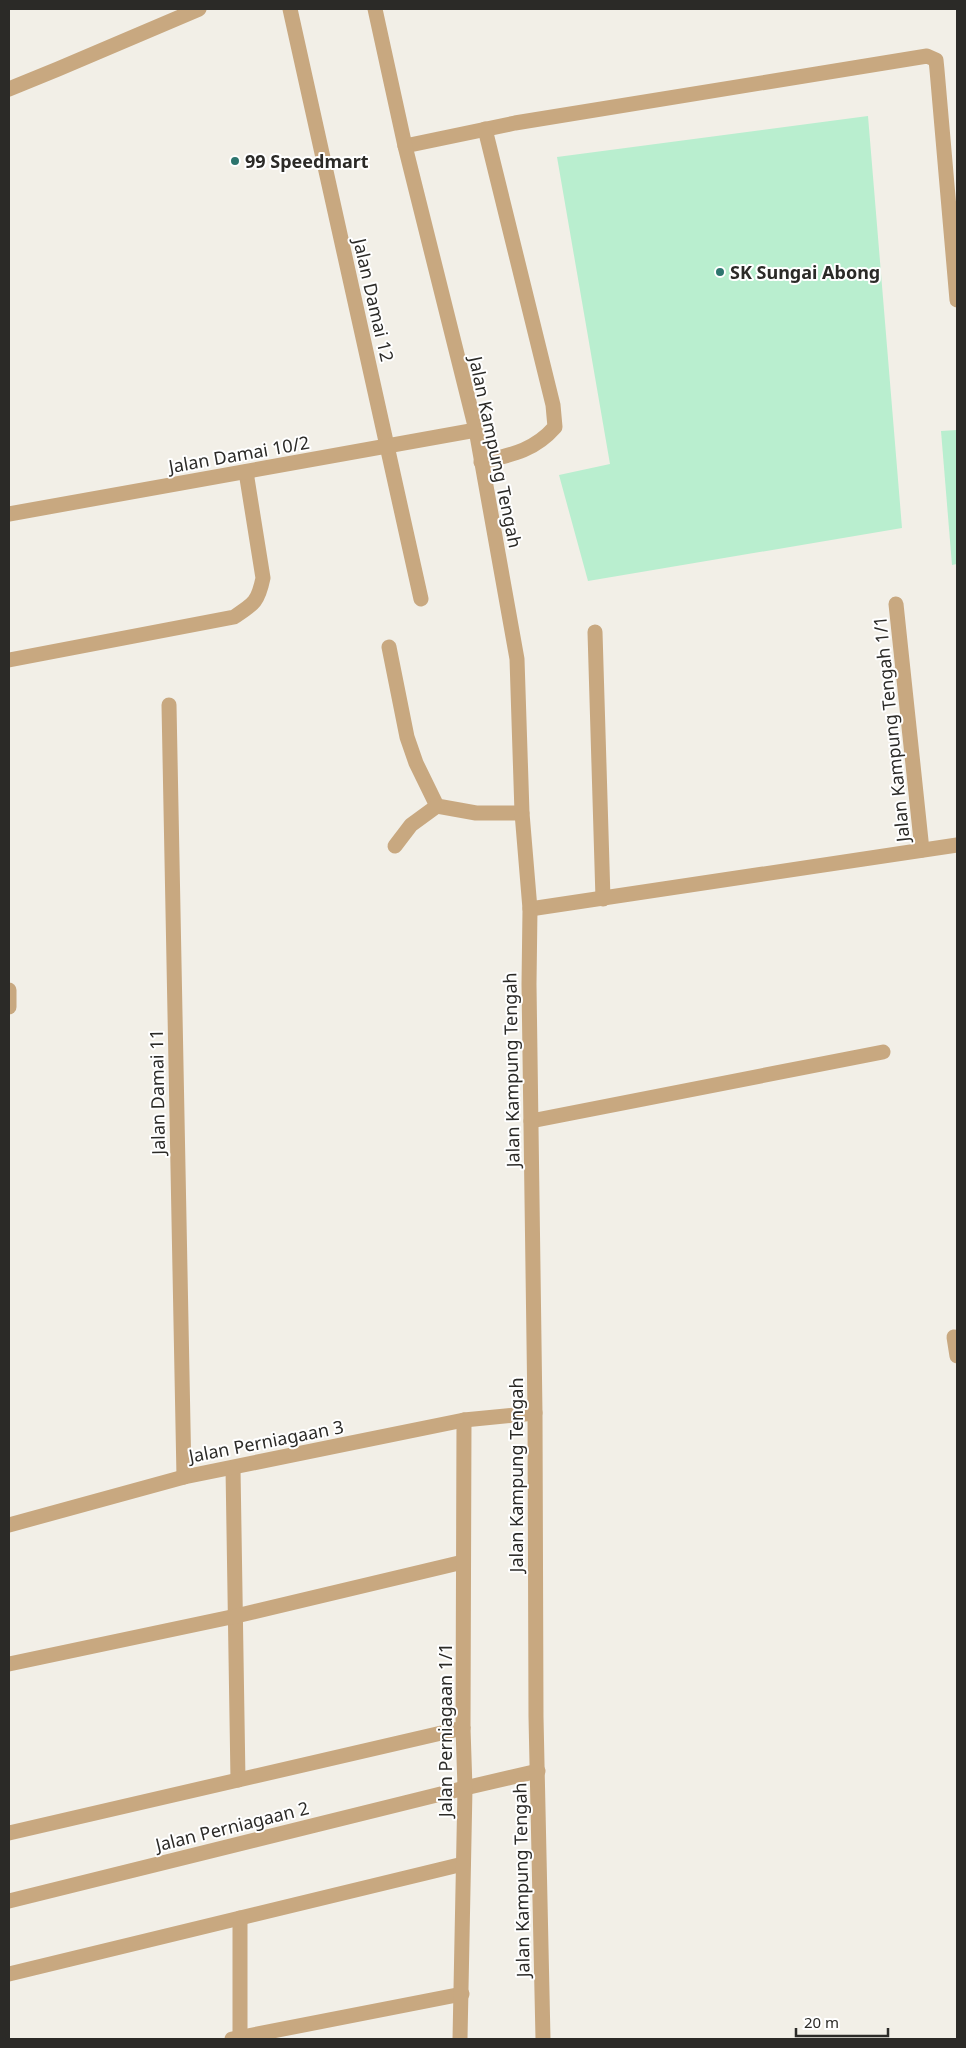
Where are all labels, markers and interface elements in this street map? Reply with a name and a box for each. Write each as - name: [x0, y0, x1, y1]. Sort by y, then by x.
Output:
- place label: 99 Speedmart: [245, 149, 369, 173]
- marker: 99 Speedmart: [229, 155, 241, 167]
- street label: Jalan Damai 12: [348, 234, 400, 364]
- place label: SK Sungai Abong: [730, 260, 880, 284]
- marker: SK Sungai Abong: [714, 266, 726, 278]
- street label: Jalan Kampung Tengah: [464, 352, 528, 550]
- street label: Jalan Damai 10/2: [165, 430, 311, 479]
- street label: Jalan Kampung Tengah 1/1: [867, 615, 915, 845]
- street label: Jalan Kampung Tengah: [497, 972, 525, 1170]
- street label: Jalan Damai 11: [144, 1029, 170, 1157]
- street label: Jalan Kampung Tengah: [504, 1377, 528, 1575]
- street label: Jalan Perniagaan 3: [185, 1414, 345, 1468]
- street label: Jalan Perniagaan 1/1: [433, 1643, 457, 1819]
- street label: Jalan Kampung Tengah: [507, 1782, 535, 1980]
- street label: Jalan Perniagaan 2: [151, 1795, 311, 1857]
- scale bar: [796, 2006, 888, 2038]
- text: 20 m: [804, 2012, 839, 2032]

